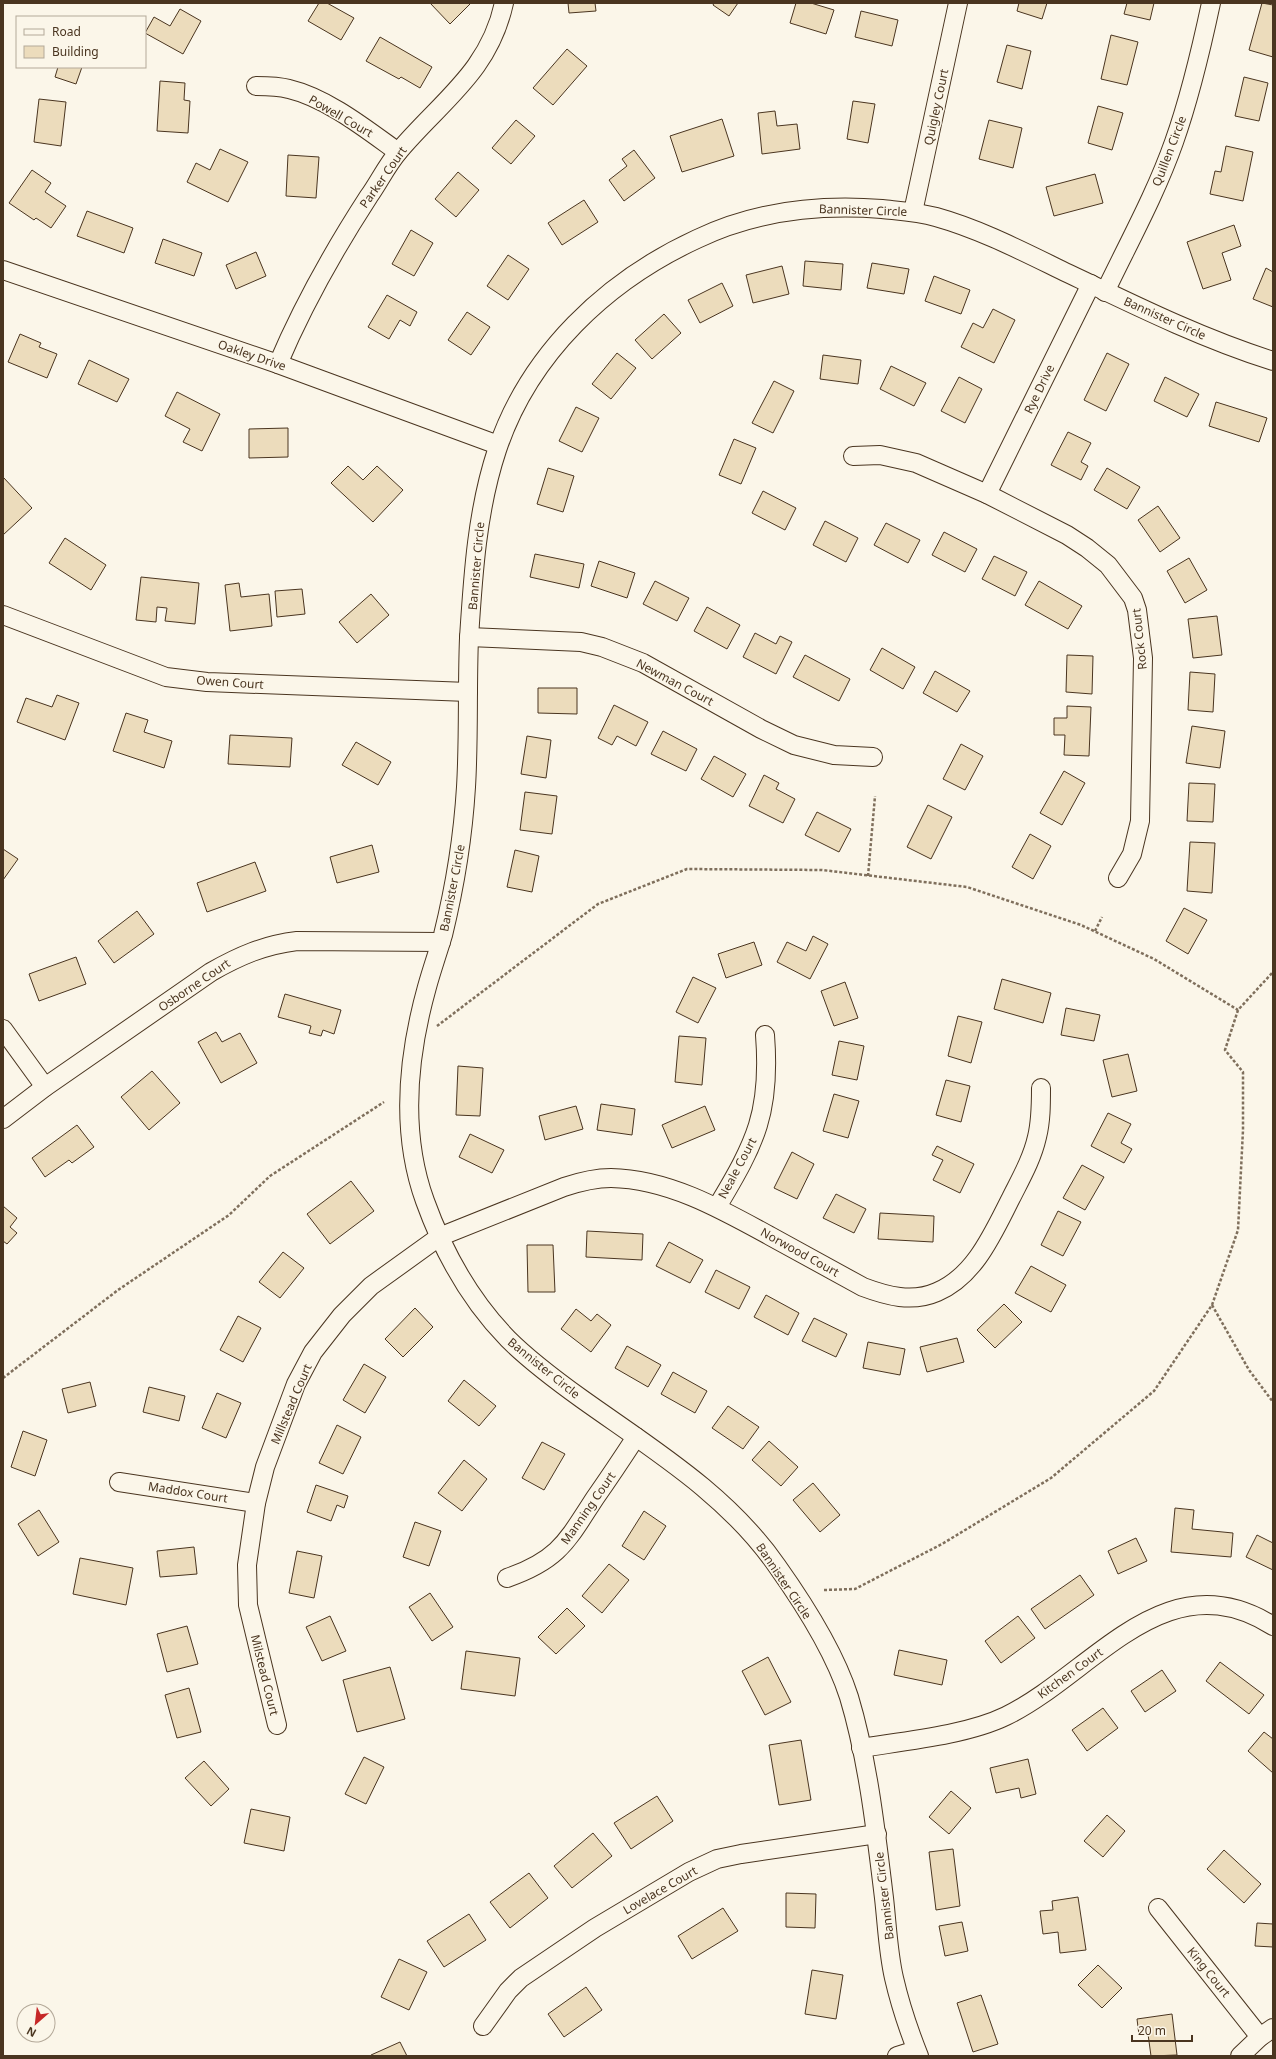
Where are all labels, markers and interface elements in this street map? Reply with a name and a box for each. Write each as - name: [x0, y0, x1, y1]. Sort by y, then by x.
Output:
- legend: [16, 16, 146, 68]
- text: Road: [52, 23, 81, 40]
- text: Building: [52, 43, 99, 60]
- street label: Quigley Court: [920, 67, 953, 147]
- street label: Powell Court: [306, 91, 377, 142]
- street label: Quillen Circle: [1148, 113, 1190, 189]
- street label: Parker Court: [355, 142, 411, 211]
- street label: Bannister Circle: [819, 200, 908, 220]
- street label: Bannister Circle: [1121, 292, 1209, 344]
- street label: Oakley Drive: [216, 335, 289, 375]
- street label: Rye Drive: [1020, 361, 1058, 417]
- street label: Bannister Circle: [464, 521, 488, 611]
- street label: Rock Court: [1127, 607, 1151, 671]
- street label: Newman Court: [633, 655, 717, 710]
- street label: Owen Court: [196, 671, 265, 693]
- street label: Bannister Circle: [435, 843, 469, 933]
- street label: Osborne Court: [155, 954, 234, 1015]
- street label: Neale Court: [714, 1134, 761, 1202]
- street label: Norwood Court: [758, 1223, 843, 1281]
- street label: Bannister Circle: [504, 1334, 584, 1403]
- street label: Millstead Court: [266, 1361, 316, 1447]
- street label: Manning Court: [557, 1468, 620, 1548]
- street label: Maddox Court: [147, 1477, 230, 1507]
- street label: Bannister Circle: [752, 1540, 816, 1623]
- street label: Milstead Court: [247, 1633, 283, 1718]
- street label: Kitchen Court: [1034, 1643, 1107, 1702]
- street label: Bannister Circle: [870, 1851, 898, 1941]
- street label: Lovelace Court: [620, 1862, 701, 1918]
- street label: King Court: [1184, 1943, 1235, 2001]
- north arrow: [16, 2003, 56, 2043]
- scale bar: [1132, 2017, 1192, 2043]
- text: 20 m: [1138, 2022, 1166, 2039]
- text: N: [24, 2024, 39, 2041]

